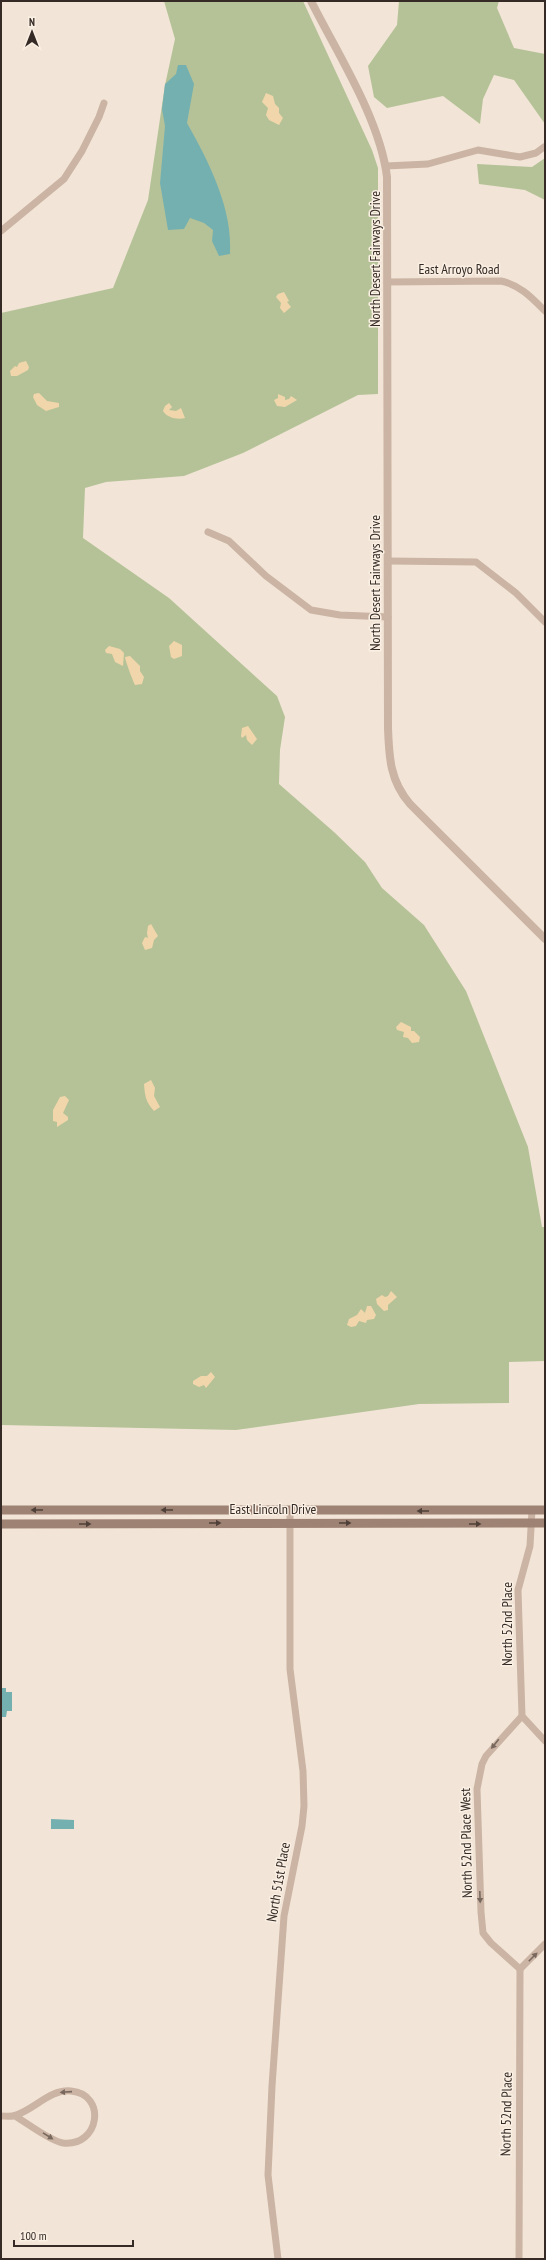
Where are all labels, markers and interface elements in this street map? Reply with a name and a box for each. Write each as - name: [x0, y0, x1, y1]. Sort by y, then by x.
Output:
- north arrow: [12, 12, 52, 52]
- text: N: [29, 15, 35, 29]
- street label: North Desert Fairways Drive: [366, 191, 384, 327]
- street label: East Arroyo Road: [418, 260, 500, 278]
- street label: North Desert Fairways Drive: [366, 515, 384, 651]
- street label: East Lincoln Drive: [230, 1500, 317, 1518]
- one-way arrow: [30, 1507, 43, 1513]
- one-way arrow: [160, 1507, 173, 1513]
- one-way arrow: [416, 1508, 429, 1514]
- one-way arrow: [209, 1520, 222, 1526]
- one-way arrow: [339, 1520, 352, 1526]
- one-way arrow: [469, 1520, 481, 1527]
- one-way arrow: [79, 1521, 92, 1527]
- street label: North 52nd Place: [498, 1582, 516, 1666]
- one-way arrow: [491, 1739, 500, 1750]
- street label: North 52nd Place West: [456, 1788, 476, 1898]
- street label: North 51st Place: [262, 1841, 294, 1923]
- one-way arrow: [477, 1891, 483, 1904]
- one-way arrow: [528, 1952, 538, 1962]
- street label: North 52nd Place: [496, 2072, 516, 2156]
- one-way arrow: [60, 2088, 72, 2095]
- one-way arrow: [42, 2133, 54, 2140]
- scale bar: [14, 2222, 133, 2248]
- text: 100 m: [20, 2228, 47, 2243]

